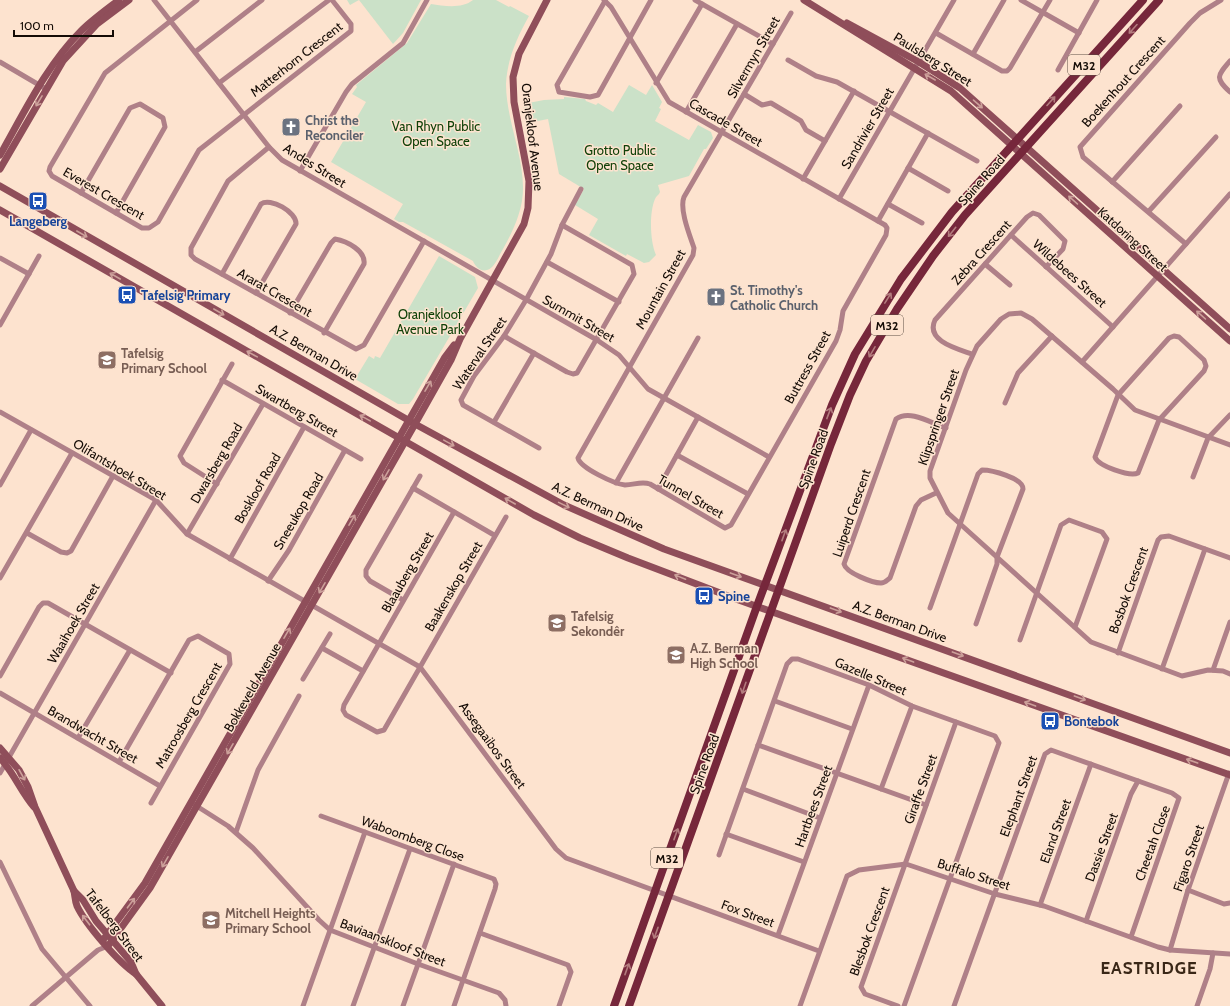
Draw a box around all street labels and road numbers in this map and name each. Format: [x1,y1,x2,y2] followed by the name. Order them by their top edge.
[723,13,783,101] street label: Silvermyn Street
[247,18,346,100] street label: Matterhorn Crescent
[891,29,976,90] street label: Paulsberg Street
[1078,32,1169,130] street label: Boekenhout Crescent
[1068,55,1100,75] road number: M32
[517,82,548,192] street label: Oranjekloof Avenue
[837,84,897,172] street label: Sandrivier Street
[686,95,766,150] street label: Cascade Street
[281,139,350,191] street label: Andes Street
[954,151,1008,209] street label: Spine Road
[61,163,148,223] street label: Everest Crescent
[1095,203,1172,275] street label: Katdoring Street
[948,216,1015,288] street label: Zebra Crescent
[1030,236,1111,311] street label: Wildebees Street
[632,246,689,332] street label: Mountain Street
[235,264,316,320] street label: Ararat Crescent
[540,291,618,345] street label: Summit Street
[449,313,510,393] street label: Waterval Street
[871,315,903,335] road number: M32
[267,320,361,384] street label: A.Z. Berman Drive
[780,327,834,406] street label: Buttress Street
[914,366,962,467] street label: Klipspringer Street
[253,380,341,440] street label: Swartberg Street
[187,420,245,506] street label: Dwarsberg Road
[795,427,831,491] street label: Spine Road
[70,435,170,504] street label: Olifantshoek Street
[230,450,284,526] street label: Boskloof Road
[828,466,874,559] street label: Luiperd Crescent
[270,470,326,552] street label: Sneeukop Road
[655,471,727,522] street label: Tunnel Street
[550,478,647,534] street label: A.Z. Berman Drive
[377,528,437,615] street label: Blaauberg Street
[421,538,486,634] street label: Baakenskop Street
[1105,544,1151,636] street label: Bosbok Crescent
[44,579,103,666] street label: Waaihoek Street
[851,597,950,646] street label: A.Z. Berman Drive
[220,639,284,734] street label: Bokkeveld Avenue
[833,654,910,699] street label: Gazelle Street
[151,659,225,771] street label: Matroosberg Crescent
[456,699,530,792] street label: Assegaaibos Street
[45,702,142,767] street label: Brandwacht Street
[686,732,722,796] street label: Spine Road
[900,751,940,826] street label: Giraffe Street
[996,753,1040,839] street label: Elephant Street
[791,762,835,849] street label: Hartbees Street
[1036,796,1074,865] street label: Eland Street
[1131,803,1173,883] street label: Cheetah Close
[1081,810,1121,884] street label: Dassie Street
[359,812,467,864] street label: Waboomberg Close
[1169,822,1207,894] street label: Figaro Street
[651,848,683,868] road number: M32
[935,855,1013,894] street label: Buffalo Street
[845,884,893,978] street label: Blesbok Crescent
[82,885,148,965] street label: Tafelberg Street
[719,896,777,930] street label: Fox Street
[338,915,449,970] street label: Baviaanskloof Street

